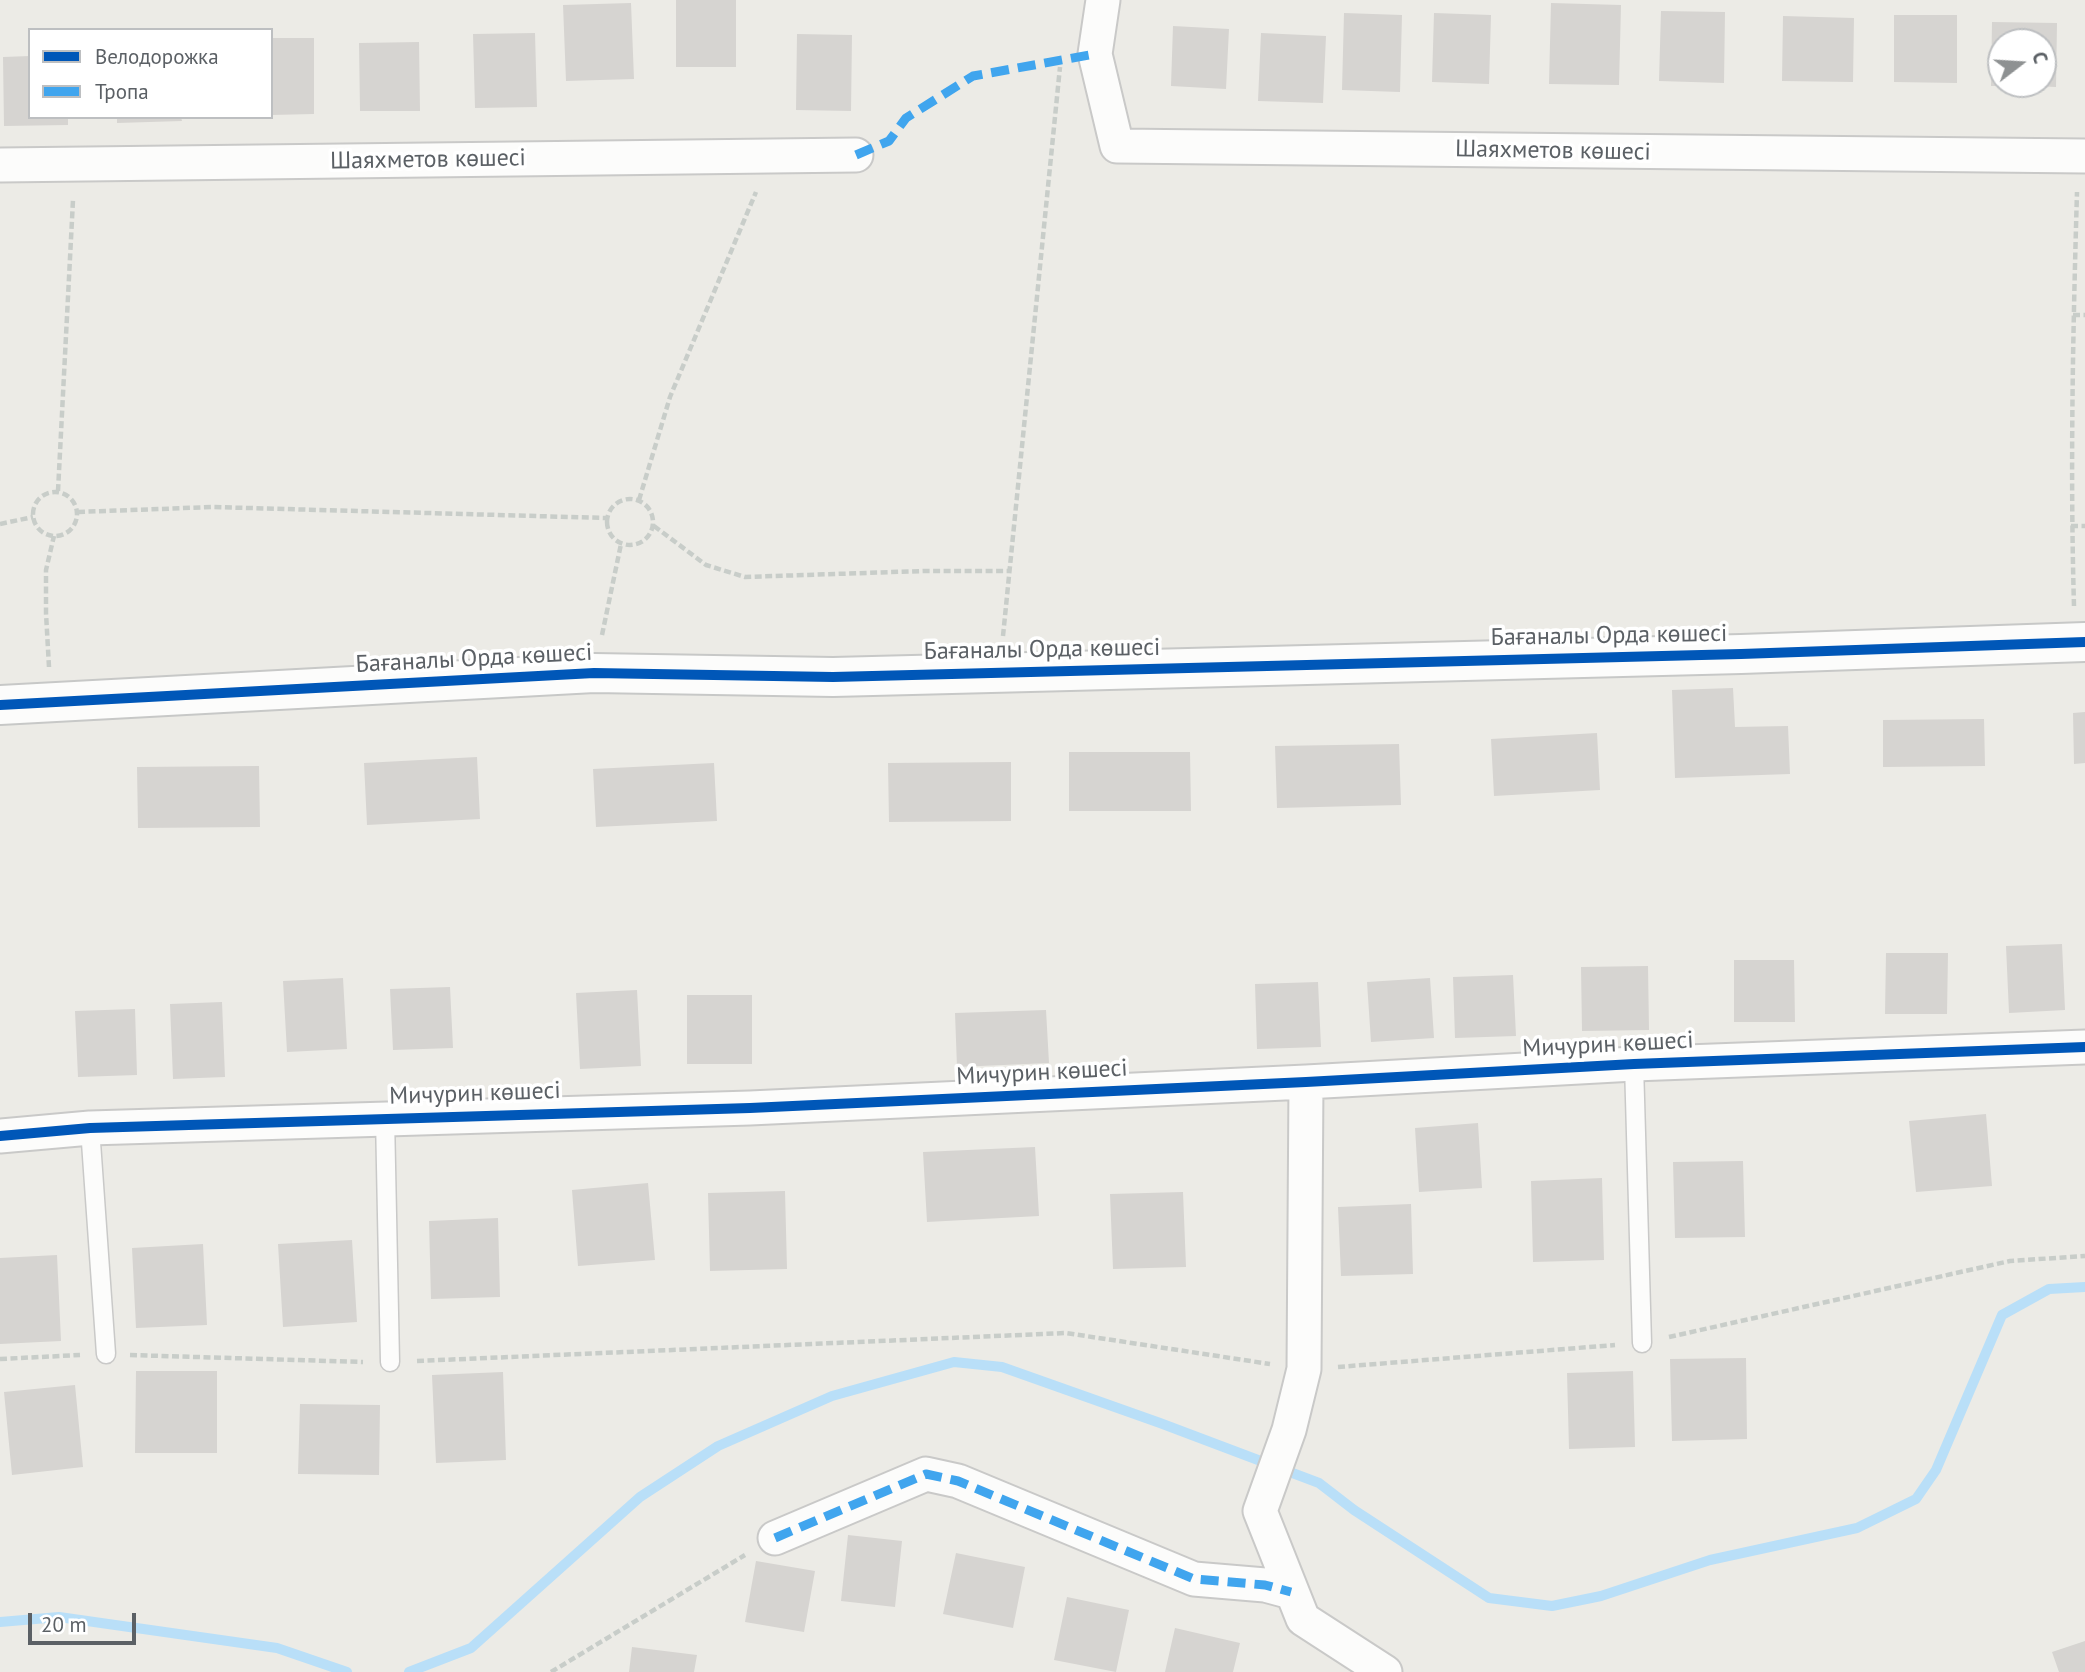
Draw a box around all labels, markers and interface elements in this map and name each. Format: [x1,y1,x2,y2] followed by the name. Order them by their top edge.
[28,28,273,119] legend
[1987,28,2057,98] north arrow
[95,43,219,70] text: Велодорожка
[2027,49,2053,66] text: С
[95,78,149,105] text: Тропа
[1455,135,1651,167] street label: Шаяхметов көшесі
[330,144,526,176] street label: Шаяхметов көшесі
[1490,620,1728,652] street label: Бағаналы Орда көшесі
[923,634,1161,666] street label: Бағаналы Орда көшесі
[355,638,593,680] street label: Бағаналы Орда көшесі
[1522,1026,1694,1064] street label: Мичурин көшесі
[956,1054,1128,1092] street label: Мичурин көшесі
[389,1077,561,1111] street label: Мичурин көшесі
[32,1598,140,1642] scale bar
[41,1611,87,1638] text: 20 m

